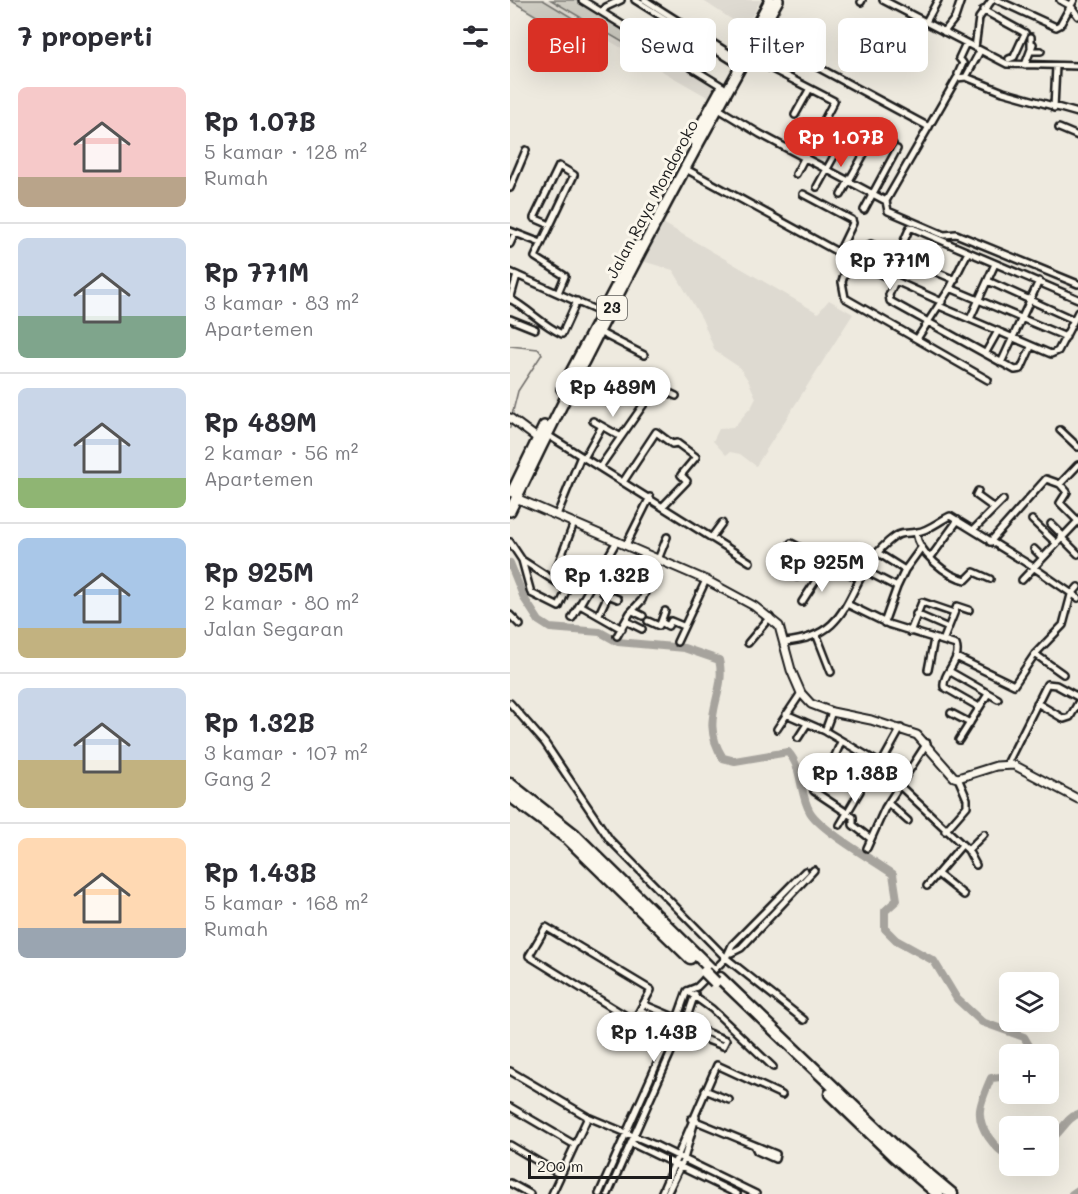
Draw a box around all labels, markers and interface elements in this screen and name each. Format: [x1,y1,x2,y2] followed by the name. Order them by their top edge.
[528,18,608,72] chip: Beli
[620,18,716,72] chip: Sewa
[728,18,826,72] chip: Filter
[838,18,928,72] chip: Baru
[18,19,153,53] text: 7 properti
[459,20,492,53] icon: filters
[204,104,316,138] text: Rp 1.07B
[66,111,138,183] icon: home
[601,116,702,282] street label: Jalan Raya Mondoroko
[779,117,903,168] pin: Rp 1.07B
[798,123,884,149] text: Rp 1.07B
[204,138,367,164] text: 5 kamar · 128 m²
[204,164,267,190] text: Rumah
[835,240,945,291] pin: Rp 771M
[850,246,930,272] text: Rp 771M
[204,255,309,289] text: Rp 771M
[66,262,138,334] icon: home
[204,289,359,315] text: 3 kamar · 83 m²
[597,296,627,320] road number: 23
[204,315,313,341] text: Apartemen
[558,367,668,418] pin: Rp 489M
[570,373,656,399] text: Rp 489M
[204,405,317,439] text: Rp 489M
[66,412,138,484] icon: home
[204,439,358,465] text: 2 kamar · 56 m²
[204,465,313,491] text: Apartemen
[767,542,877,593] pin: Rp 925M
[780,548,864,574] text: Rp 925M
[204,555,314,589] text: Rp 925M
[545,555,669,606] pin: Rp 1.32B
[564,561,650,587] text: Rp 1.32B
[66,562,138,634] icon: home
[204,589,359,615] text: 2 kamar · 80 m²
[204,615,344,641] text: Jalan Segaran
[204,705,315,739] text: Rp 1.32B
[66,712,138,784] icon: home
[204,739,367,765] text: 3 kamar · 107 m²
[793,753,917,804] pin: Rp 1.38B
[812,759,898,785] text: Rp 1.38B
[204,765,272,791] text: Gang 2
[204,855,317,889] text: Rp 1.43B
[66,862,138,934] icon: home
[204,889,368,915] text: 5 kamar · 168 m²
[204,915,267,941] text: Rumah
[999,972,1059,1176] map controls
[999,972,1059,1032] button: layers
[592,1012,716,1063] pin: Rp 1.43B
[611,1018,697,1044] text: Rp 1.43B
[999,1044,1059,1104] button: +
[999,1116,1059,1176] button: −
[528,1152,672,1180] scale bar
[537,1155,584,1176] text: 200 m

